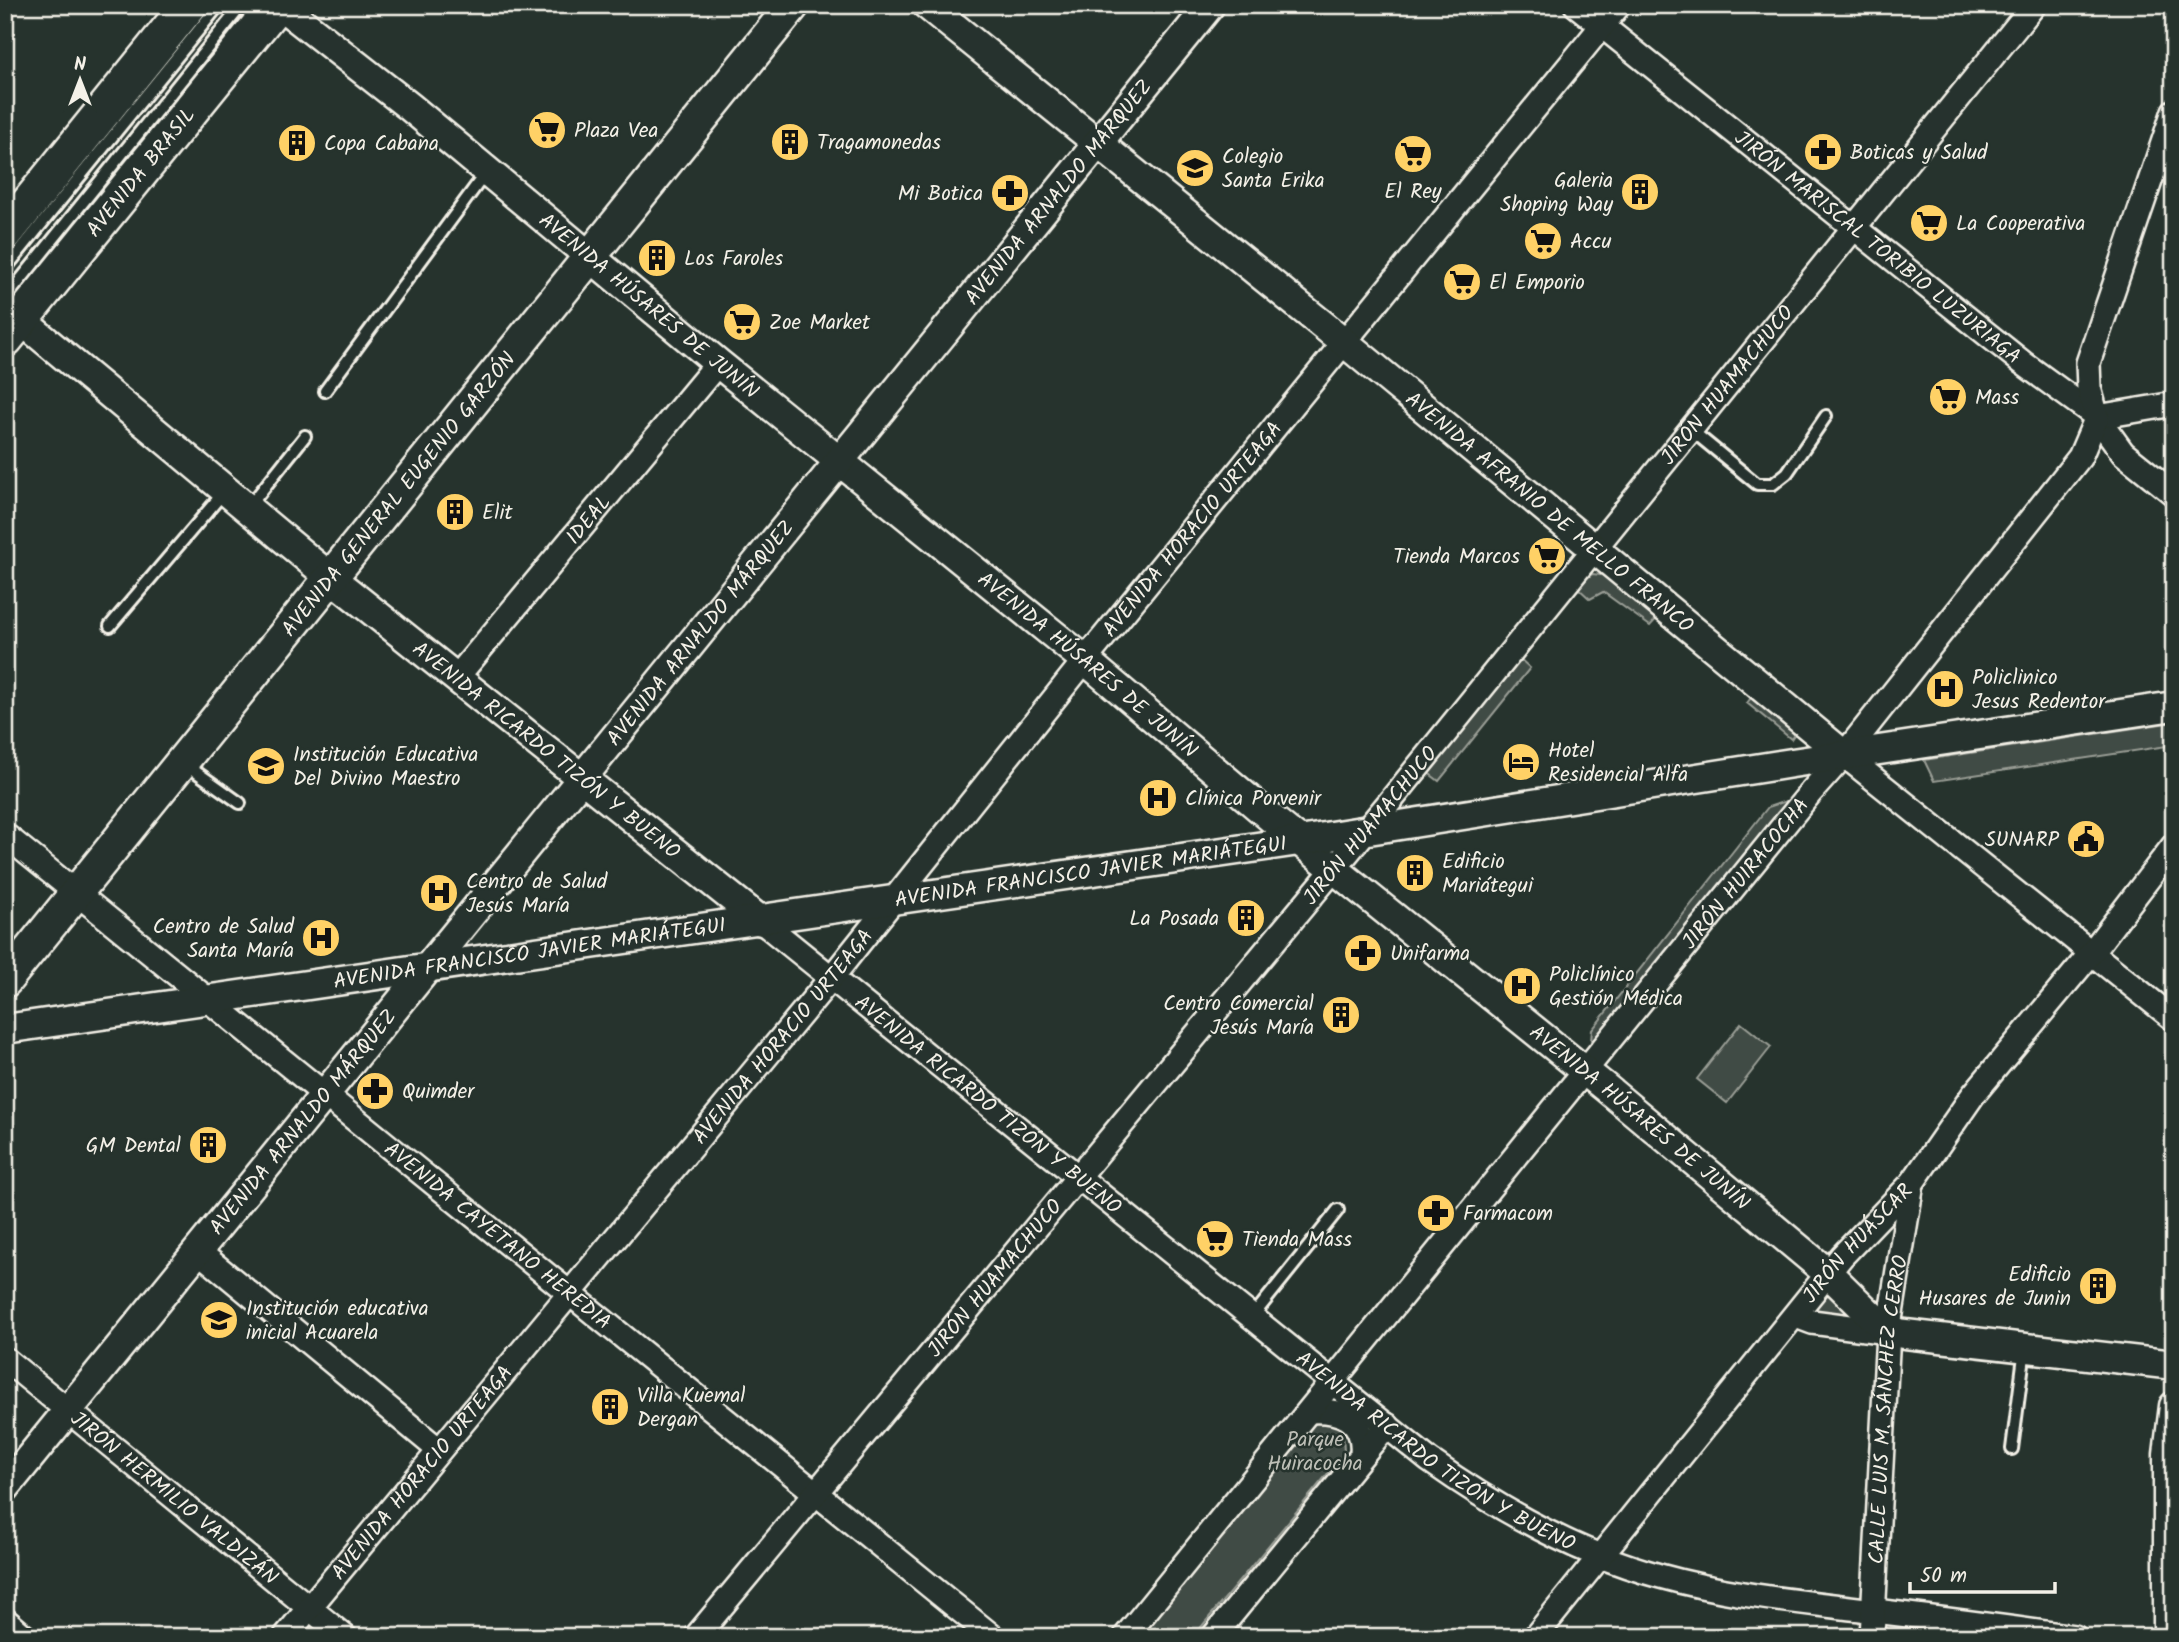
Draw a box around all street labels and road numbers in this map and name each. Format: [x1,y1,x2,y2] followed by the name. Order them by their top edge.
[957,73,1161,313] street label: AVENIDA ARNALDO MÁRQUEZ
[79,101,205,245] street label: AVENIDA BRASIL
[1726,123,2028,373] street label: JIRÓN MARISCAL TORIBIO LUZURIAGA
[531,205,766,408] street label: AVENIDA HÚSARES DE JUNÍN
[1653,298,1803,473] street label: JIRÓN HUAMACHUCO
[274,345,525,645] street label: AVENIDA GENERAL EUGENIO GARZÓN
[1397,384,1700,642] street label: AVENIDA AFRANIO DE MELLO FRANCO
[1095,414,1291,645] street label: AVENIDA HORACIO URTEAGA
[558,488,620,553] street label: IDEAL
[599,513,803,754] street label: AVENIDA ARNALDO MÁRQUEZ
[970,564,1205,767] street label: AVENIDA HÚSARES DE JUNÍN
[404,634,687,869] street label: AVENIDA RICARDO TIZÓN Y BUENO
[1295,739,1447,913] street label: JIRÓN HUAMACHUCO
[1675,791,1818,957] street label: JIRÓN HUIRACOCHA
[893,828,1289,918] street label: AVENIDA FRANCISCO JAVIER MARIÁTEGUI
[331,909,728,999] street label: AVENIDA FRANCISCO JAVIER MARIÁTEGUI
[685,922,882,1152] street label: AVENIDA HORACIO URTEAGA
[847,987,1128,1224] street label: AVENIDA RICARDO TIZÓN Y BUENO
[202,1002,406,1243] street label: AVENIDA ARNALDO MÁRQUEZ
[1521,1017,1757,1220] street label: AVENIDA HÚSARES DE JUNÍN
[376,1134,618,1339] street label: AVENIDA CAYETANO HEREDIA
[1795,1176,1921,1311] street label: JIRÓN HUÁSCAR
[920,1192,1071,1365] street label: JIRÓN HUAMACHUCO
[1861,1253,1918,1565] street label: CALLE LUIS M. SÁNCHEZ CERRO
[1288,1344,1580,1561] street label: AVENIDA RICARDO TIZÓN Y BUENO
[324,1358,522,1588] street label: AVENIDA HORACIO URTEAGA
[62,1404,285,1594] street label: JIRÓN HERMILIO VALDIZÁN

